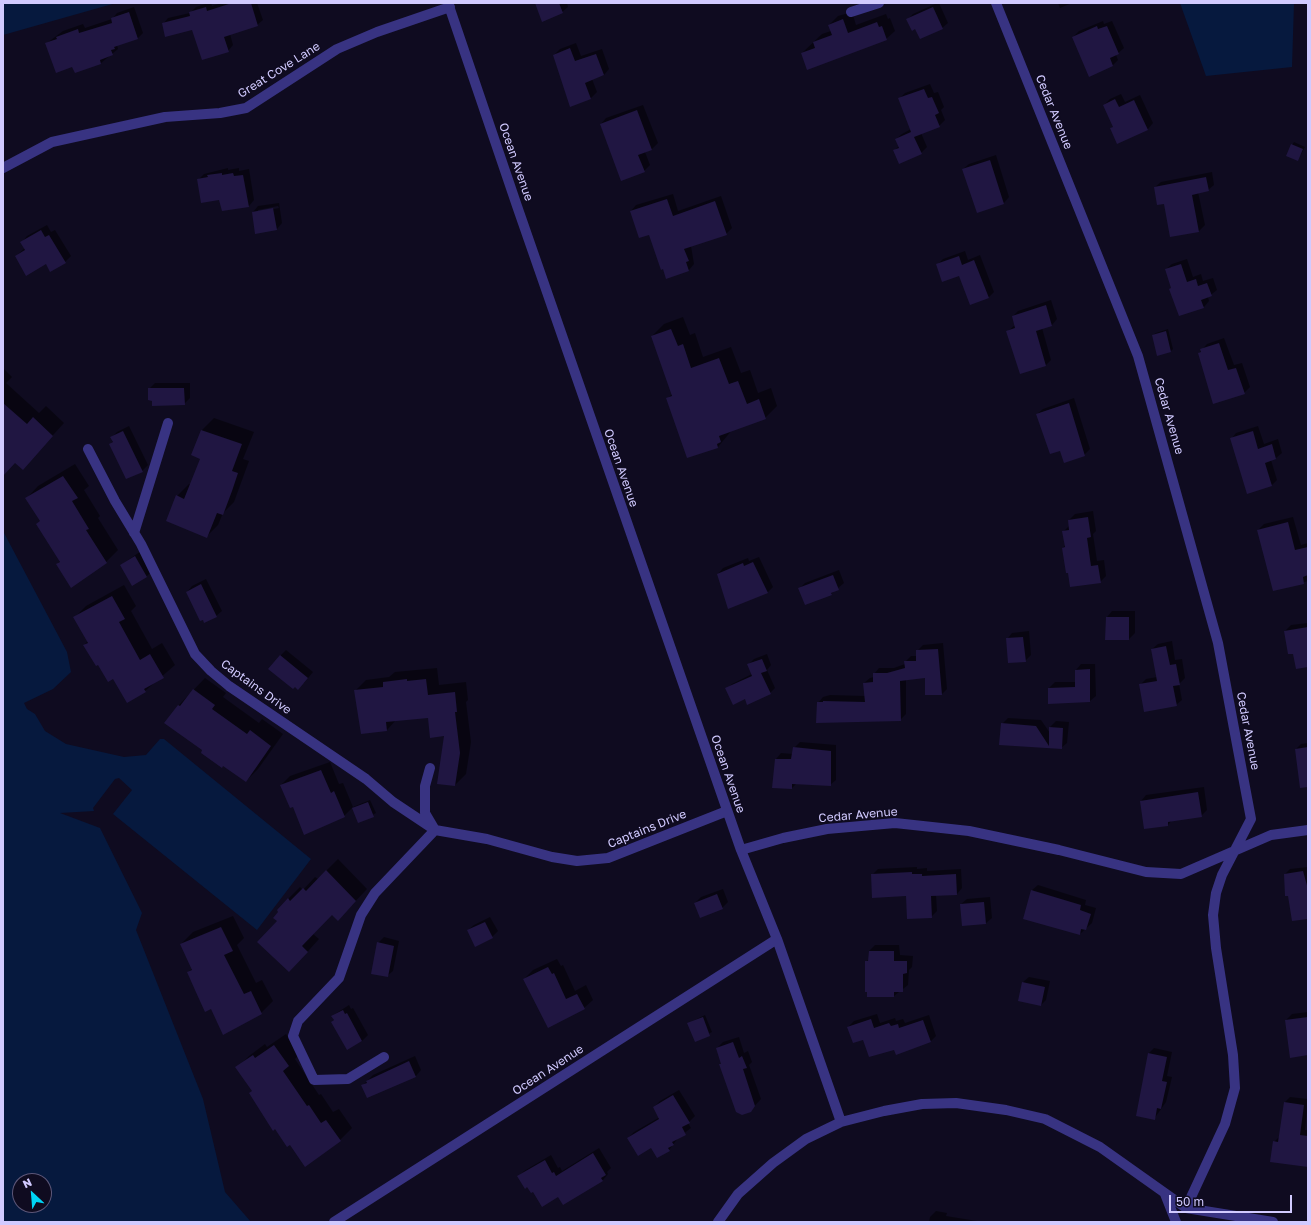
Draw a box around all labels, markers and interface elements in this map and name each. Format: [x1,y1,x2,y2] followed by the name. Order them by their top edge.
[235,39,323,101] street label: Great Cove Lane
[1032,73,1076,151] street label: Cedar Avenue
[496,121,536,203] street label: Ocean Avenue
[1151,376,1187,456] street label: Cedar Avenue
[601,427,641,509] street label: Ocean Avenue
[218,657,294,717] street label: Captains Drive
[1233,691,1263,771] street label: Cedar Avenue
[708,733,748,815] street label: Ocean Avenue
[818,804,898,826] street label: Cedar Avenue
[606,807,688,851] street label: Captains Drive
[510,1042,586,1098] street label: Ocean Avenue
[12,1173,52,1213] north arrow
[20,1175,34,1190] text: N
[1171,1187,1294,1213] scale bar
[1176,1194,1204,1209] text: 50 m

